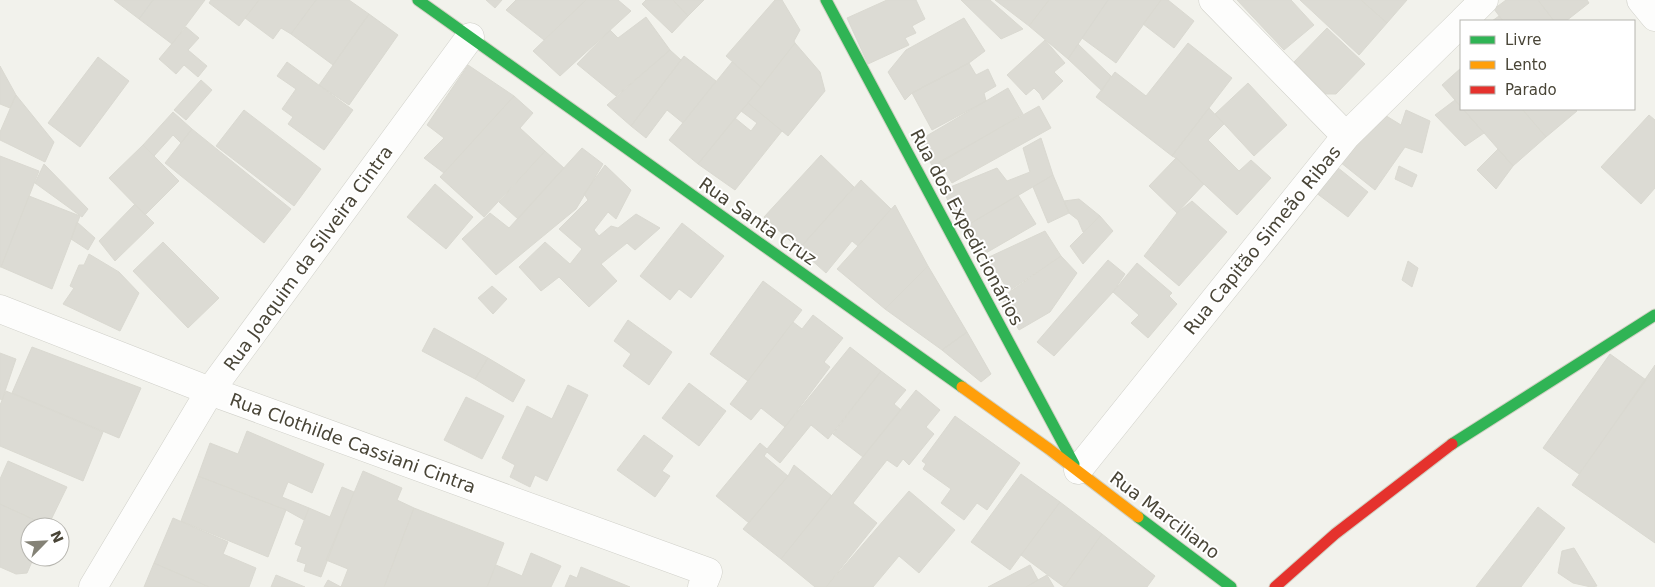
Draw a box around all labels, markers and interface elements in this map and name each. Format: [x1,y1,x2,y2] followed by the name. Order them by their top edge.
[1460,20,1635,110] legend
[1505,31,1541,49] text: Livre
[1505,56,1547,74] text: Lento
[1505,81,1557,99] text: Parado
[906,125,1028,329] street label: Rua dos Expedicionários
[219,141,397,375] street label: Rua Joaquim da Silveira Cintra
[1179,141,1345,339] street label: Rua Capitão Simeão Ribas
[695,173,821,269] street label: Rua Santa Cruz
[227,389,479,497] street label: Rua Clothilde Cassiani Cintra
[1106,467,1224,563] street label: Rua Marciliano
[20,517,70,567] north arrow
[47,528,67,545] text: N

